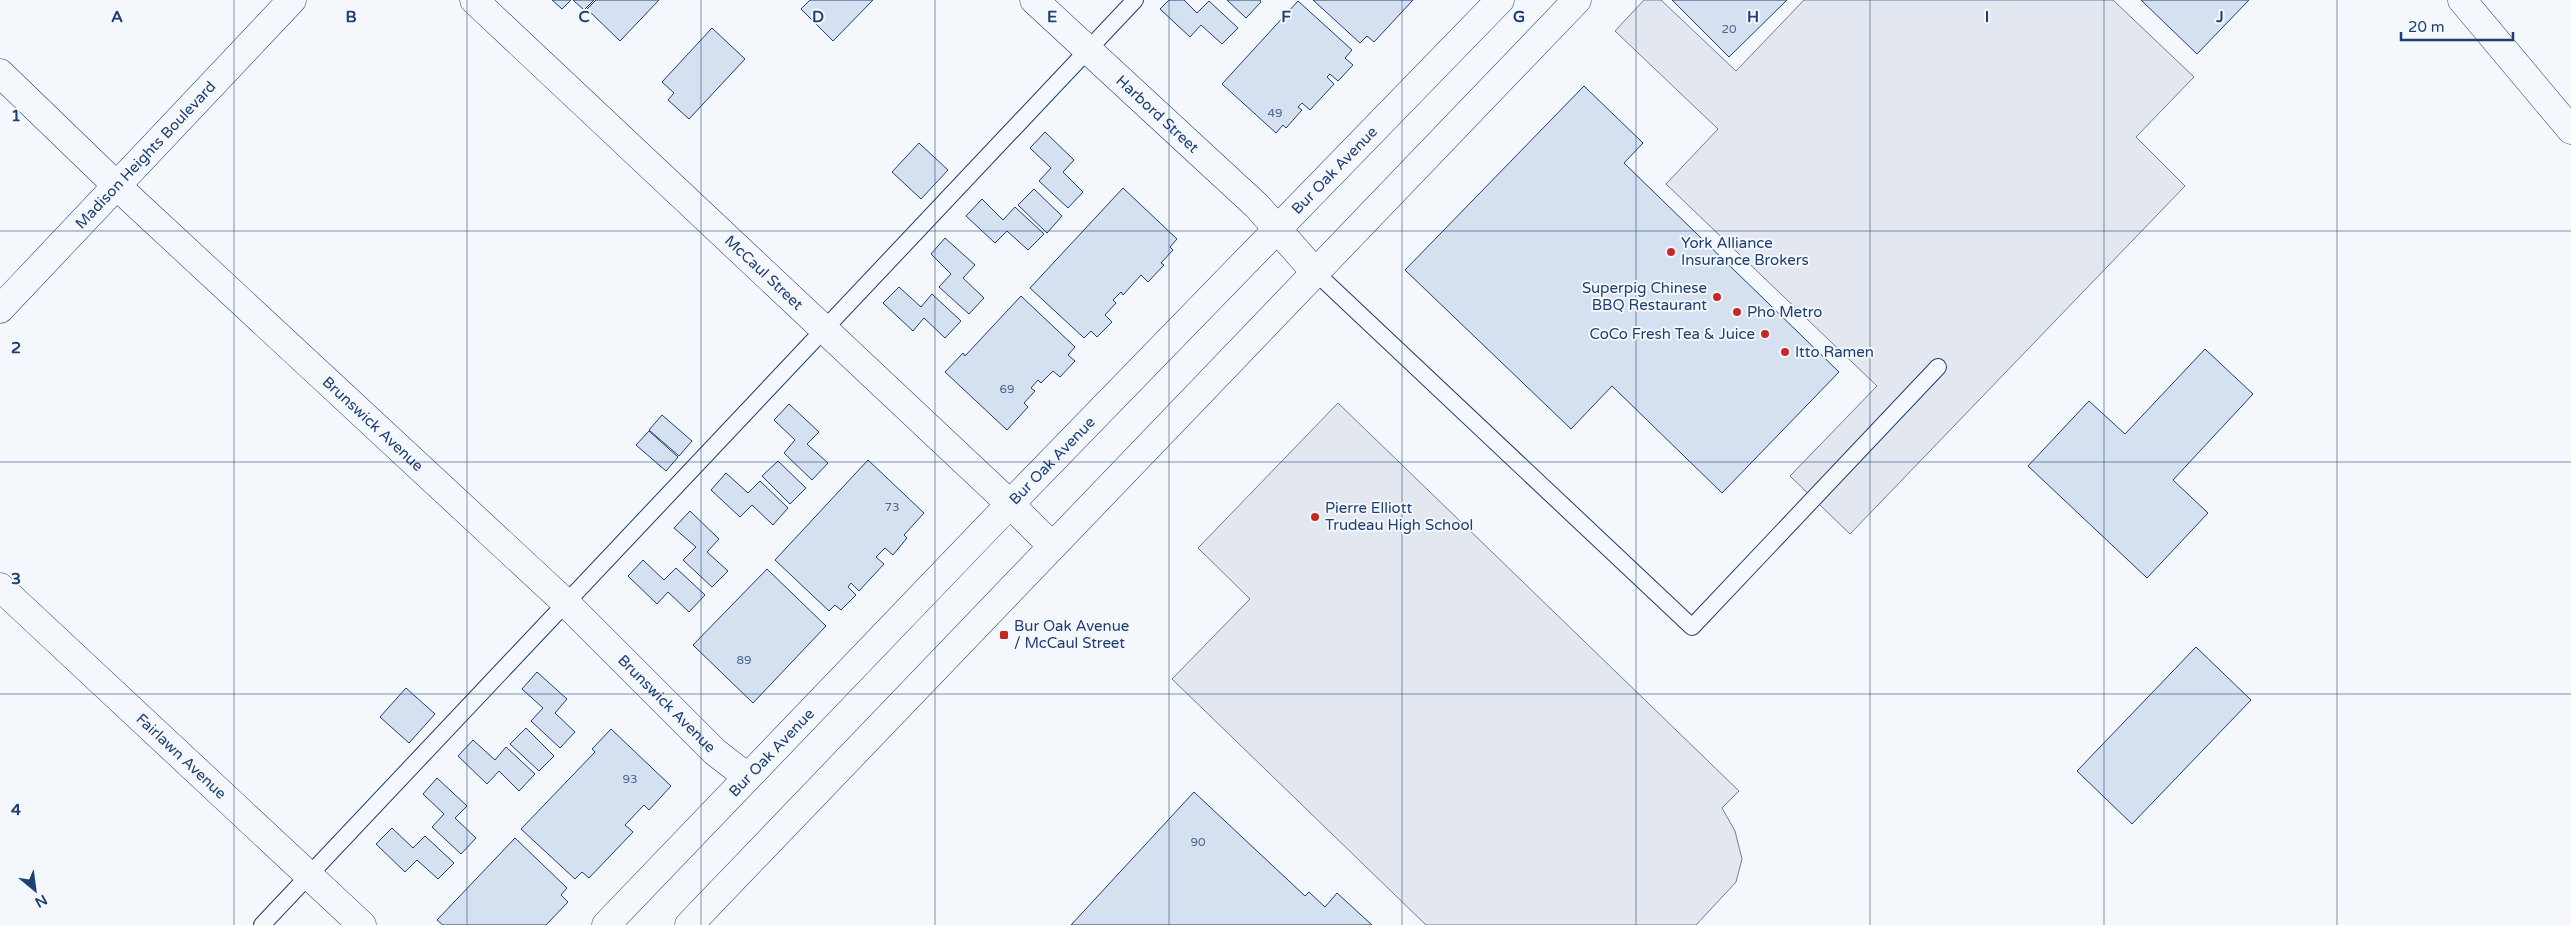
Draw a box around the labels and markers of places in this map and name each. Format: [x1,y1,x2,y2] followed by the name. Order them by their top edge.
[1681,234,1809,269] place label: York Alliance Insurance Brokers
[1665,246,1677,258] marker: York Alliance Insurance Brokers
[1582,279,1707,314] place label: Superpig Chinese BBQ Restaurant
[1711,291,1723,303] marker: Superpig Chinese BBQ Restaurant
[1747,303,1822,321] place label: Pho Metro
[1731,306,1743,318] marker: Pho Metro
[1589,325,1755,343] place label: CoCo Fresh Tea & Juice
[1759,328,1771,340] marker: CoCo Fresh Tea & Juice
[1795,343,1874,361] place label: Itto Ramen
[1779,346,1791,358] marker: Itto Ramen
[1325,499,1473,534] place label: Pierre Elliott Trudeau High School
[1309,511,1321,523] marker: Pierre Elliott Trudeau High School
[1014,617,1129,652] place label: Bur Oak Avenue / McCaul Street
[998,629,1010,641] marker: Bur Oak Avenue / McCaul Street

